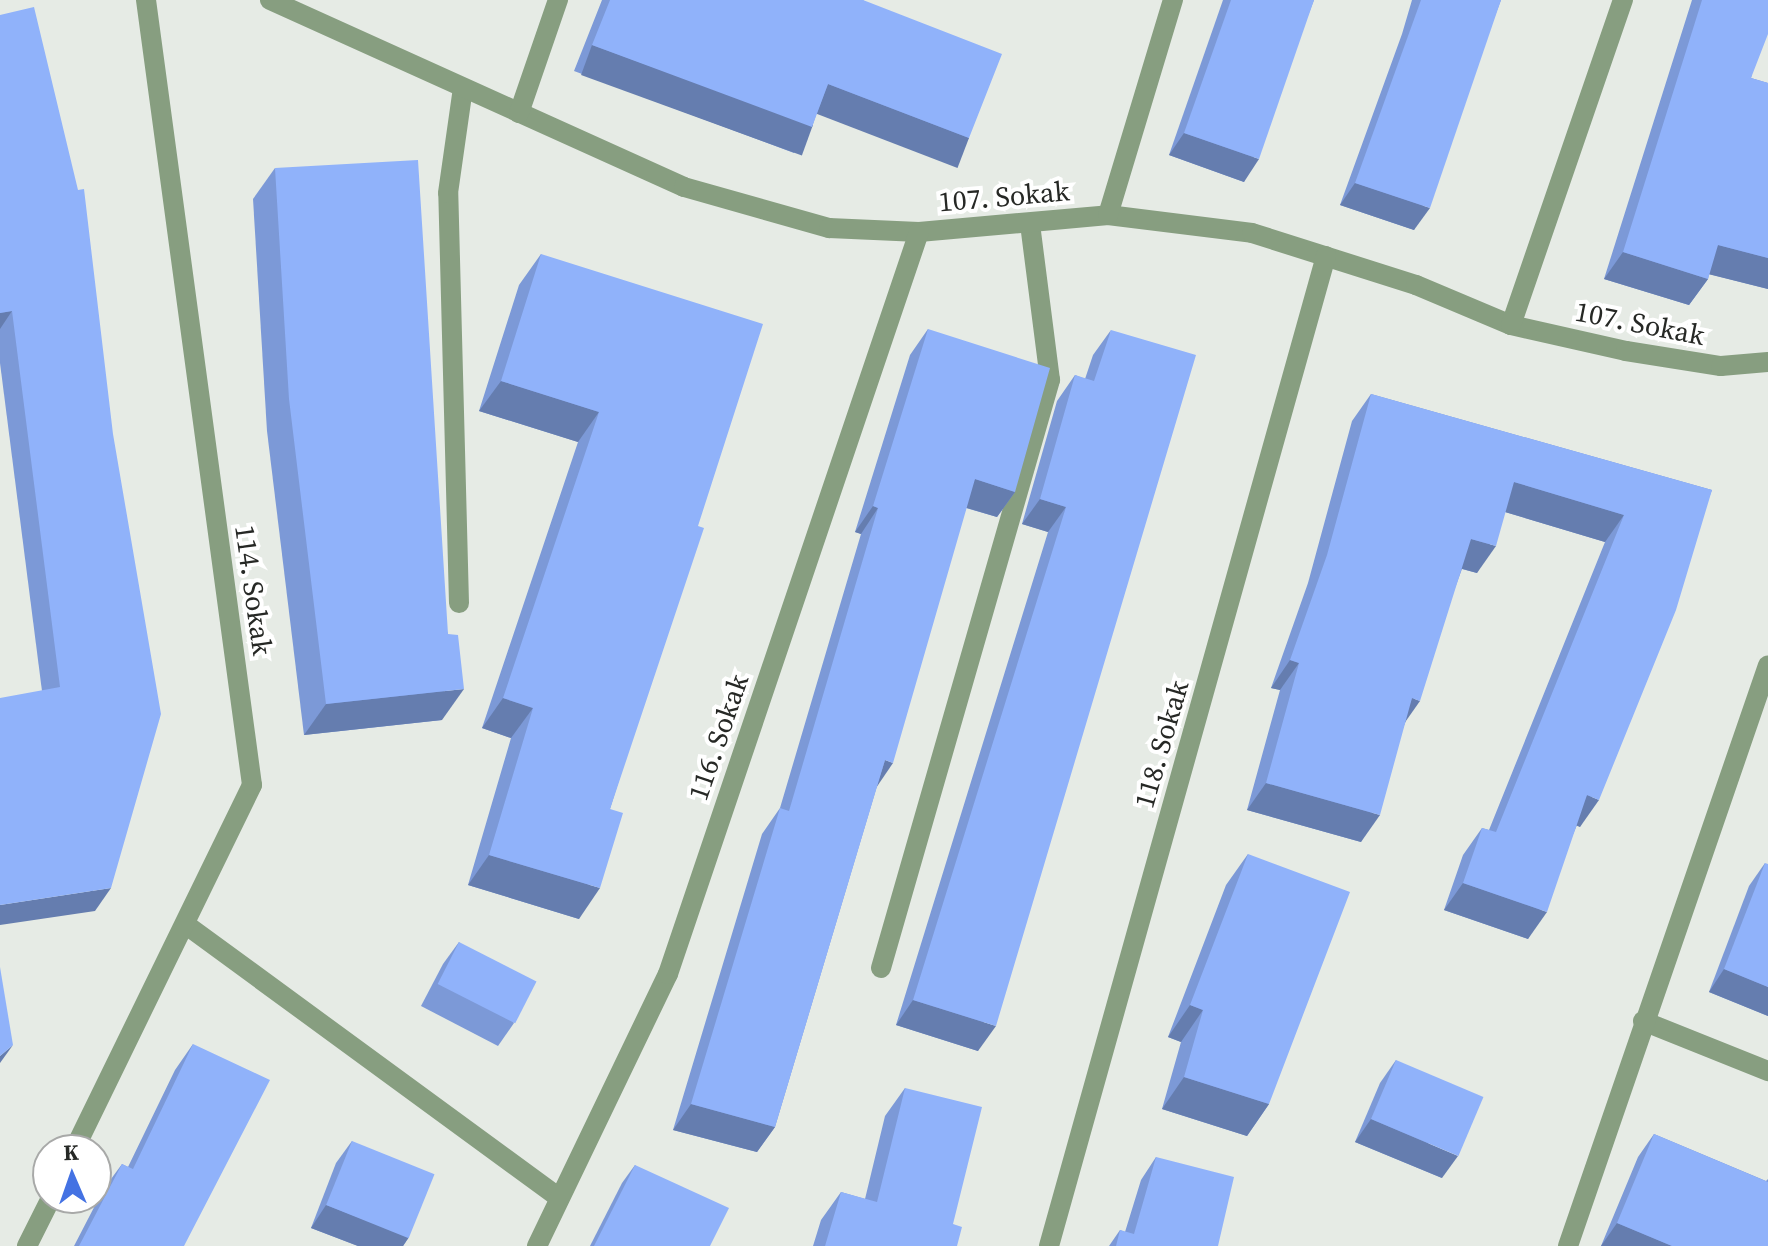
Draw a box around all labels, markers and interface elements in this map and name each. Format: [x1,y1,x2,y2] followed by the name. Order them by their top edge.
[937,174,1071,218] street label: 107. Sokak
[1572,294,1708,352] street label: 107. Sokak
[228,523,280,657] street label: 114. Sokak
[681,669,755,805] street label: 116. Sokak
[1127,676,1195,812] street label: 118. Sokak
[32,1134,112,1214] north arrow
[63,1137,79,1167] text: K

